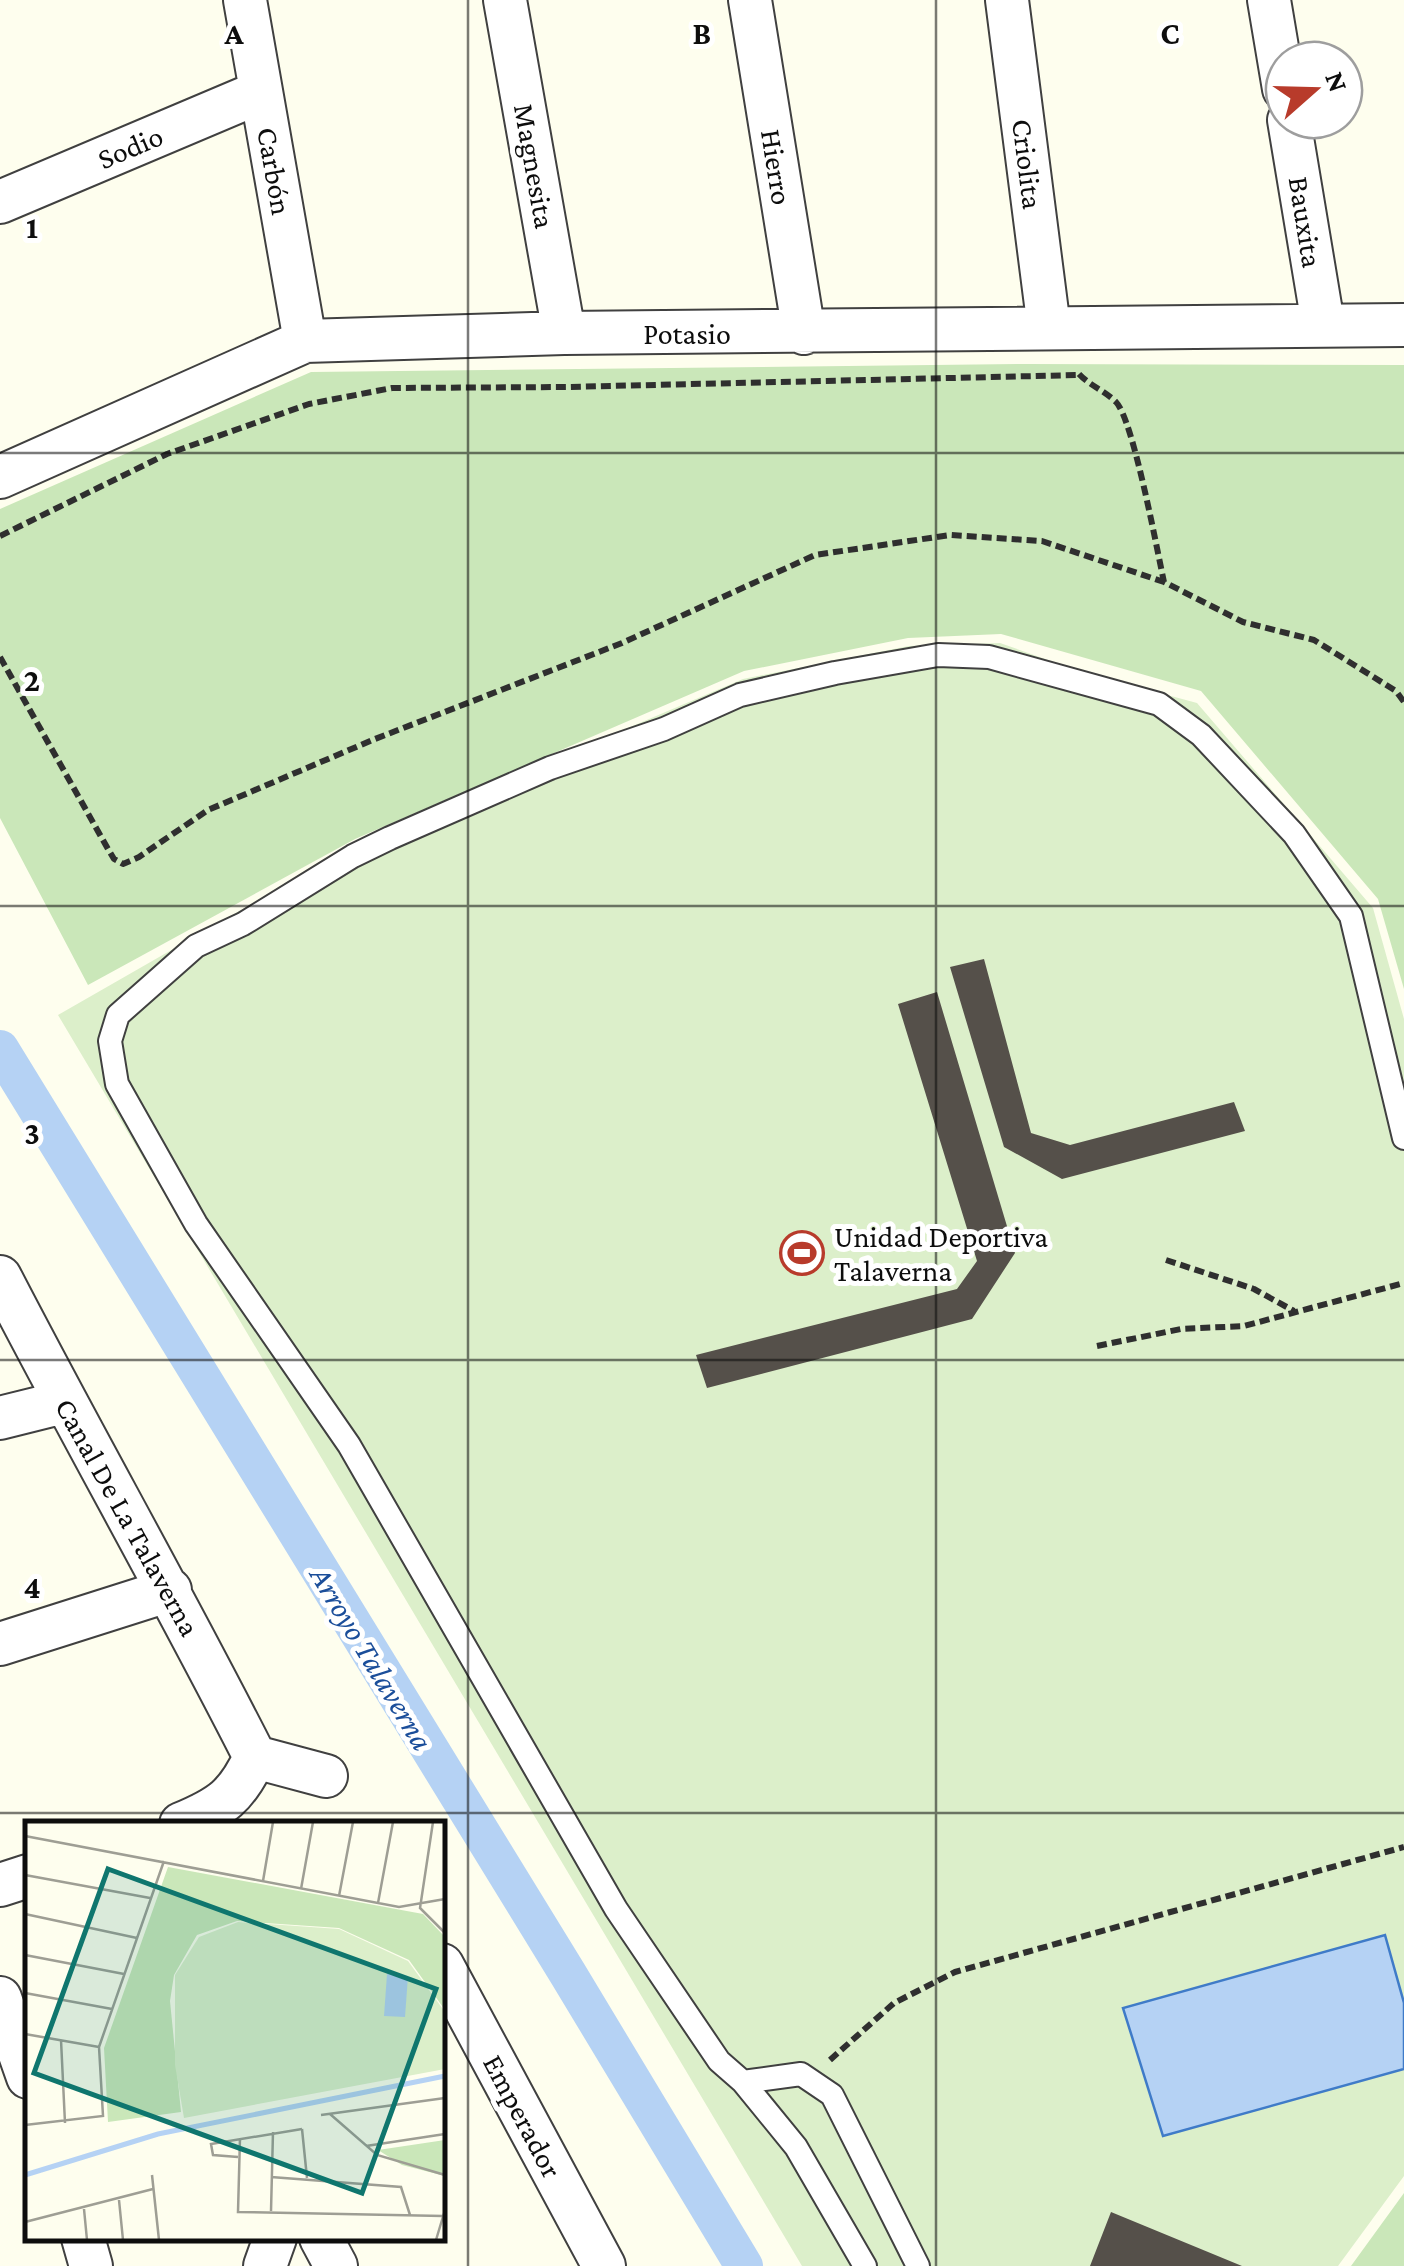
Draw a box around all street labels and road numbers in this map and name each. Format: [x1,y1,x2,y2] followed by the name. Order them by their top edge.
[507,101,562,231] street label: Magnesita
[1006,117,1050,211] street label: Criolita
[93,119,167,175] street label: Sodio
[251,125,299,217] street label: Carbón
[755,127,799,207] street label: Hierro
[1283,174,1329,270] street label: Bauxita
[643,317,731,350] street label: Potasio
[49,1392,207,1642] street label: Canal De La Talaverna
[476,2049,569,2184] street label: Emperador

